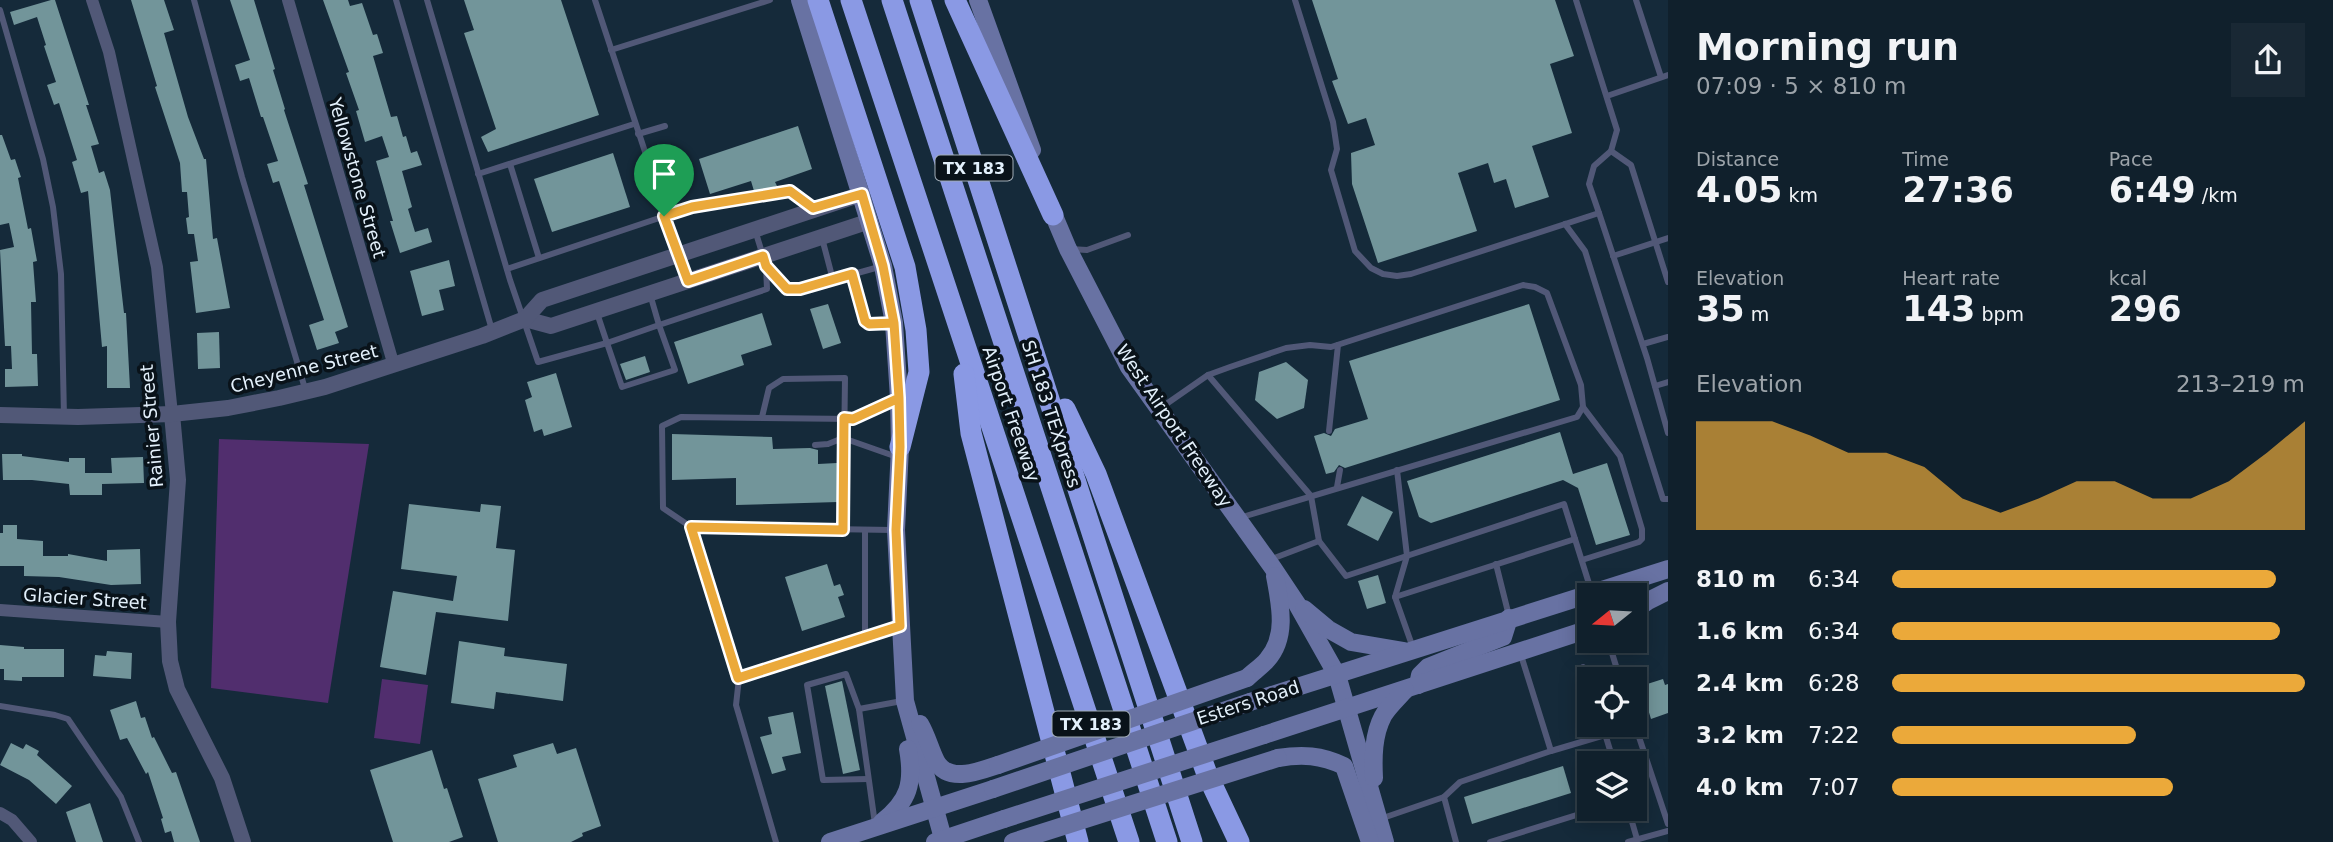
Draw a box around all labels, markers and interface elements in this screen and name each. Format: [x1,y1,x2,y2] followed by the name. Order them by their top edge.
[2231,23,2305,97] button: share
[1696,25,1959,69] text: Morning run
[1696,73,1906,99] text: 07:09 · 5 × 810 m
[324,94,390,260] street label: Yellowstone Street
[634,144,694,216] pin
[1696,148,1779,170] text: Distance
[1902,148,1949,170] text: Time
[2109,148,2153,170] text: Pace
[645,155,683,193] icon: arrive
[936,156,1012,180] road number: TX 183
[1696,170,1782,210] text: 4.05
[1902,170,2014,210] text: 27:36
[2109,170,2196,210] text: 6:49
[1782,184,1818,206] text: km
[2196,184,2238,206] text: /km
[1696,267,1784,289] text: Elevation
[1902,267,2000,289] text: Heart rate
[2109,267,2147,289] text: kcal
[1696,289,1745,329] text: 35
[1902,289,1975,329] text: 143
[2109,289,2182,329] text: 296
[1745,303,1769,325] text: m
[1975,303,2024,325] text: bpm
[1018,337,1085,490] street label: SH 183 TEXpress
[228,340,380,397] street label: Cheyenne Street
[1112,340,1237,511] street label: West Airport Freeway
[978,343,1045,485] street label: Airport Freeway
[136,364,167,488] street label: Rainier Street
[1696,371,1803,397] text: Elevation
[2176,371,2305,397] text: 213–219 m
[1696,566,1776,592] text: 810 m
[1808,566,1860,592] text: 6:34
[1577,583,1647,653] north arrow
[1577,583,1647,821] map controls
[23,584,148,613] street label: Glacier Street
[1696,618,1784,644] text: 1.6 km
[1808,618,1860,644] text: 6:34
[1577,667,1647,737] button: locate
[1696,670,1784,696] text: 2.4 km
[1808,670,1860,696] text: 6:28
[1194,676,1302,729] street label: Esters Road
[1052,712,1130,736] road number: TX 183
[1696,722,1784,748] text: 3.2 km
[1808,722,1860,748] text: 7:22
[1577,751,1647,821] button: layers
[1696,774,1784,800] text: 4.0 km
[1808,774,1860,800] text: 7:07

